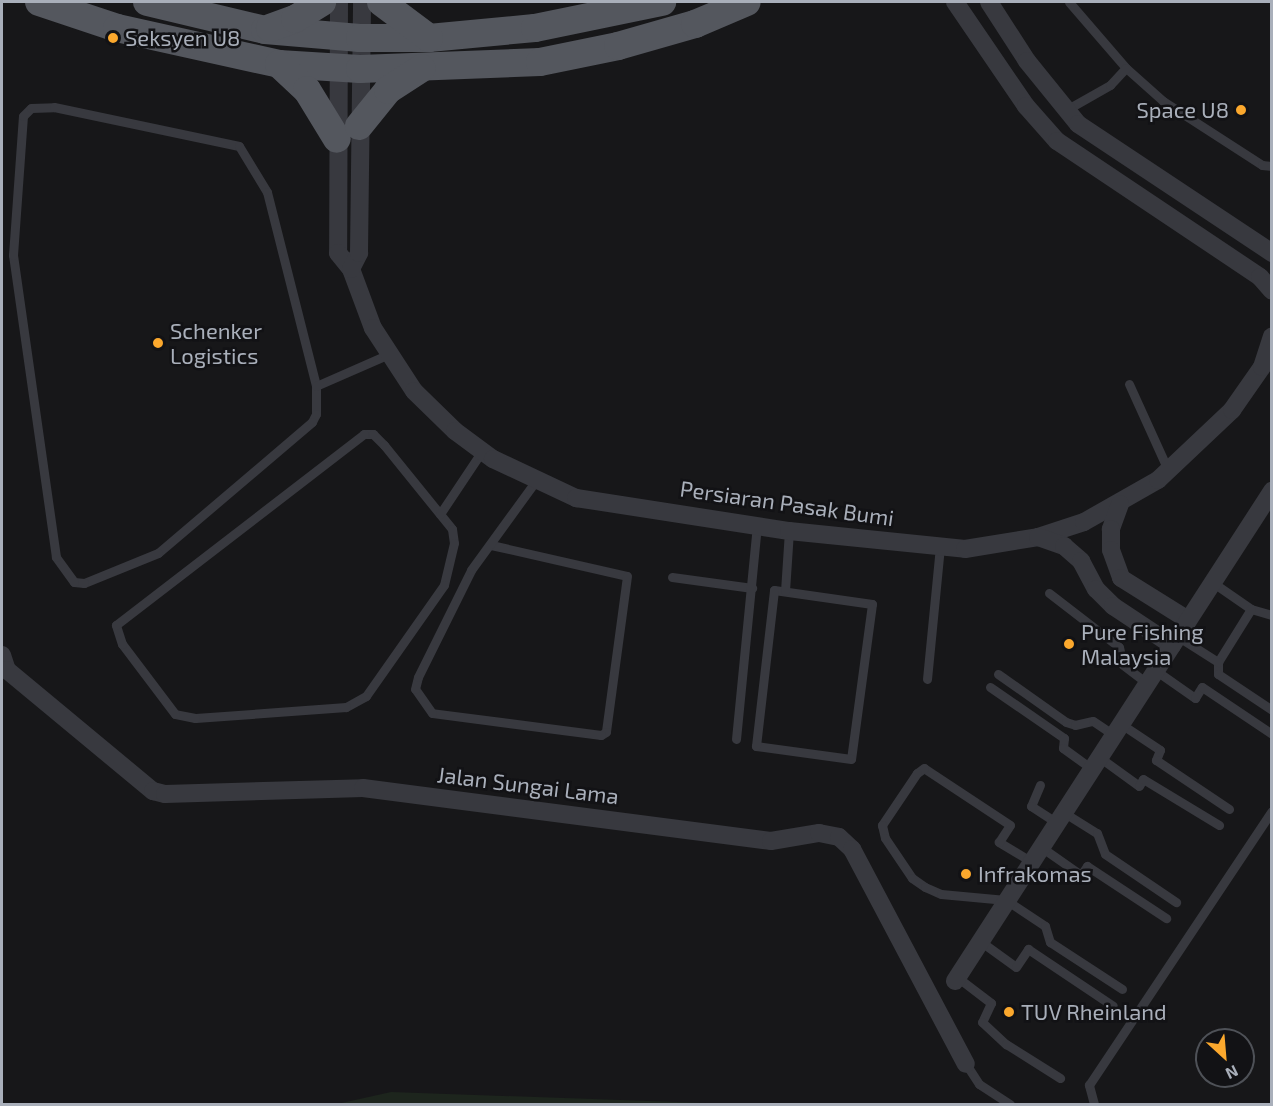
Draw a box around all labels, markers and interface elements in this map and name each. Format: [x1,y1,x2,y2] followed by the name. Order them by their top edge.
[125,25,240,51] place label: Seksyen U8
[106,31,120,45] marker: Seksyen U8
[1137,97,1229,123] place label: Space U8
[1234,103,1248,117] marker: Space U8
[170,317,262,368] place label: Schenker Logistics
[151,336,165,350] marker: Schenker Logistics
[678,475,896,531] street label: Persiaran Pasak Bumi
[1081,618,1204,670] place label: Pure Fishing Malaysia
[1062,637,1076,651] marker: Pure Fishing Malaysia
[436,761,620,809] street label: Jalan Sungai Lama
[978,861,1092,887] place label: Infrakomas
[959,867,973,881] marker: Infrakomas
[1021,999,1167,1025] place label: TUV Rheinland
[1002,1005,1016,1019] marker: TUV Rheinland
[1195,1028,1255,1088] north arrow
[1223,1062,1242,1084] text: N

